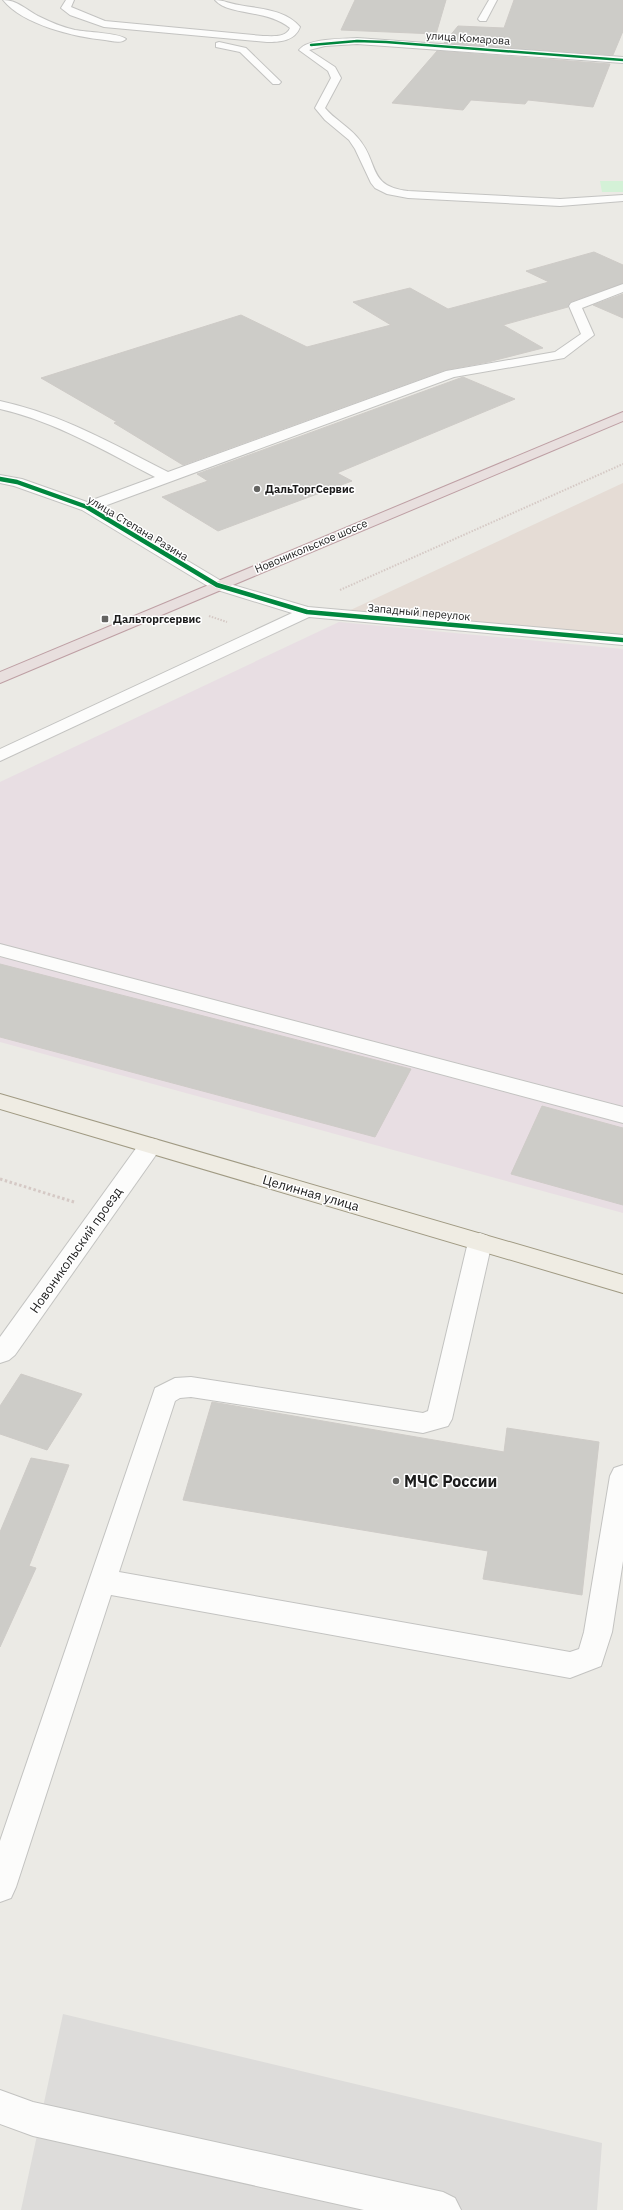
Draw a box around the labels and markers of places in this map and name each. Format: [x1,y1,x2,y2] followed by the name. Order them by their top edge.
[265,482,355,496] place label: ДальТоргСервис
[252,484,262,494] marker: ДальТоргСервис
[113,612,201,626] place label: Дальторгсервис
[100,614,110,624] marker: Дальторгсервис
[404,1471,497,1491] place label: МЧС России
[391,1476,401,1486] marker: МЧС России

